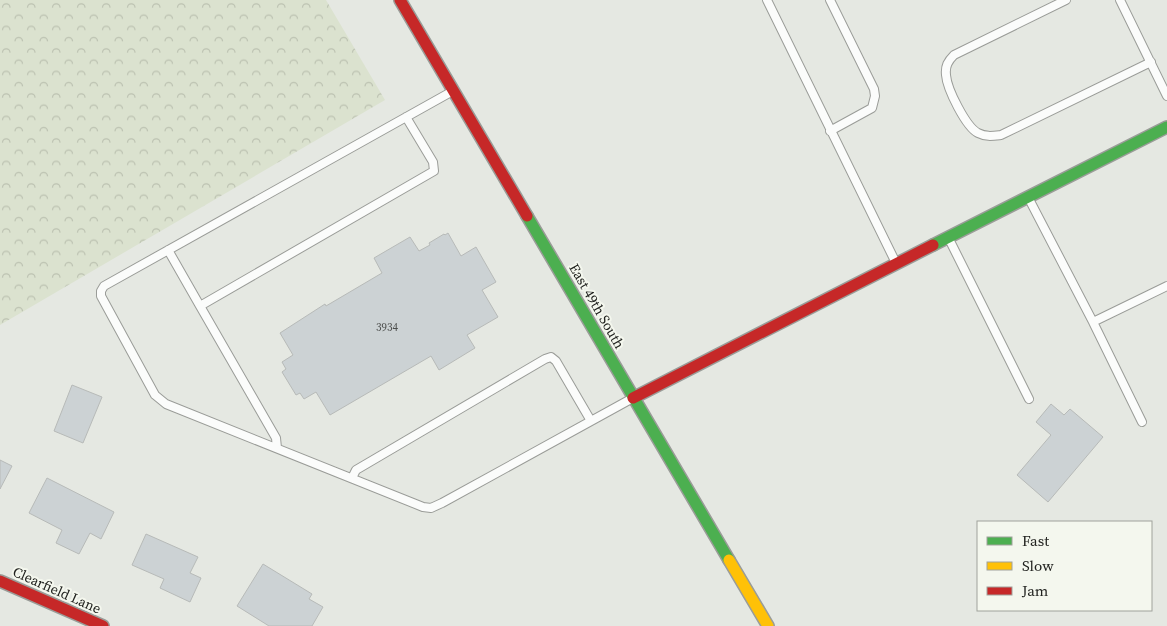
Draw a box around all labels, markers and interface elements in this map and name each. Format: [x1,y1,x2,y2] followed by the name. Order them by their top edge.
[564,260,630,352] street label: East 49th South
[376,320,398,335] house number: 3934
[977,521,1152,611] legend
[1022,530,1049,551] text: Fast
[1022,555,1054,576] text: Slow
[10,562,104,618] street label: Clearfield Lane
[1021,580,1049,601] text: Jam

